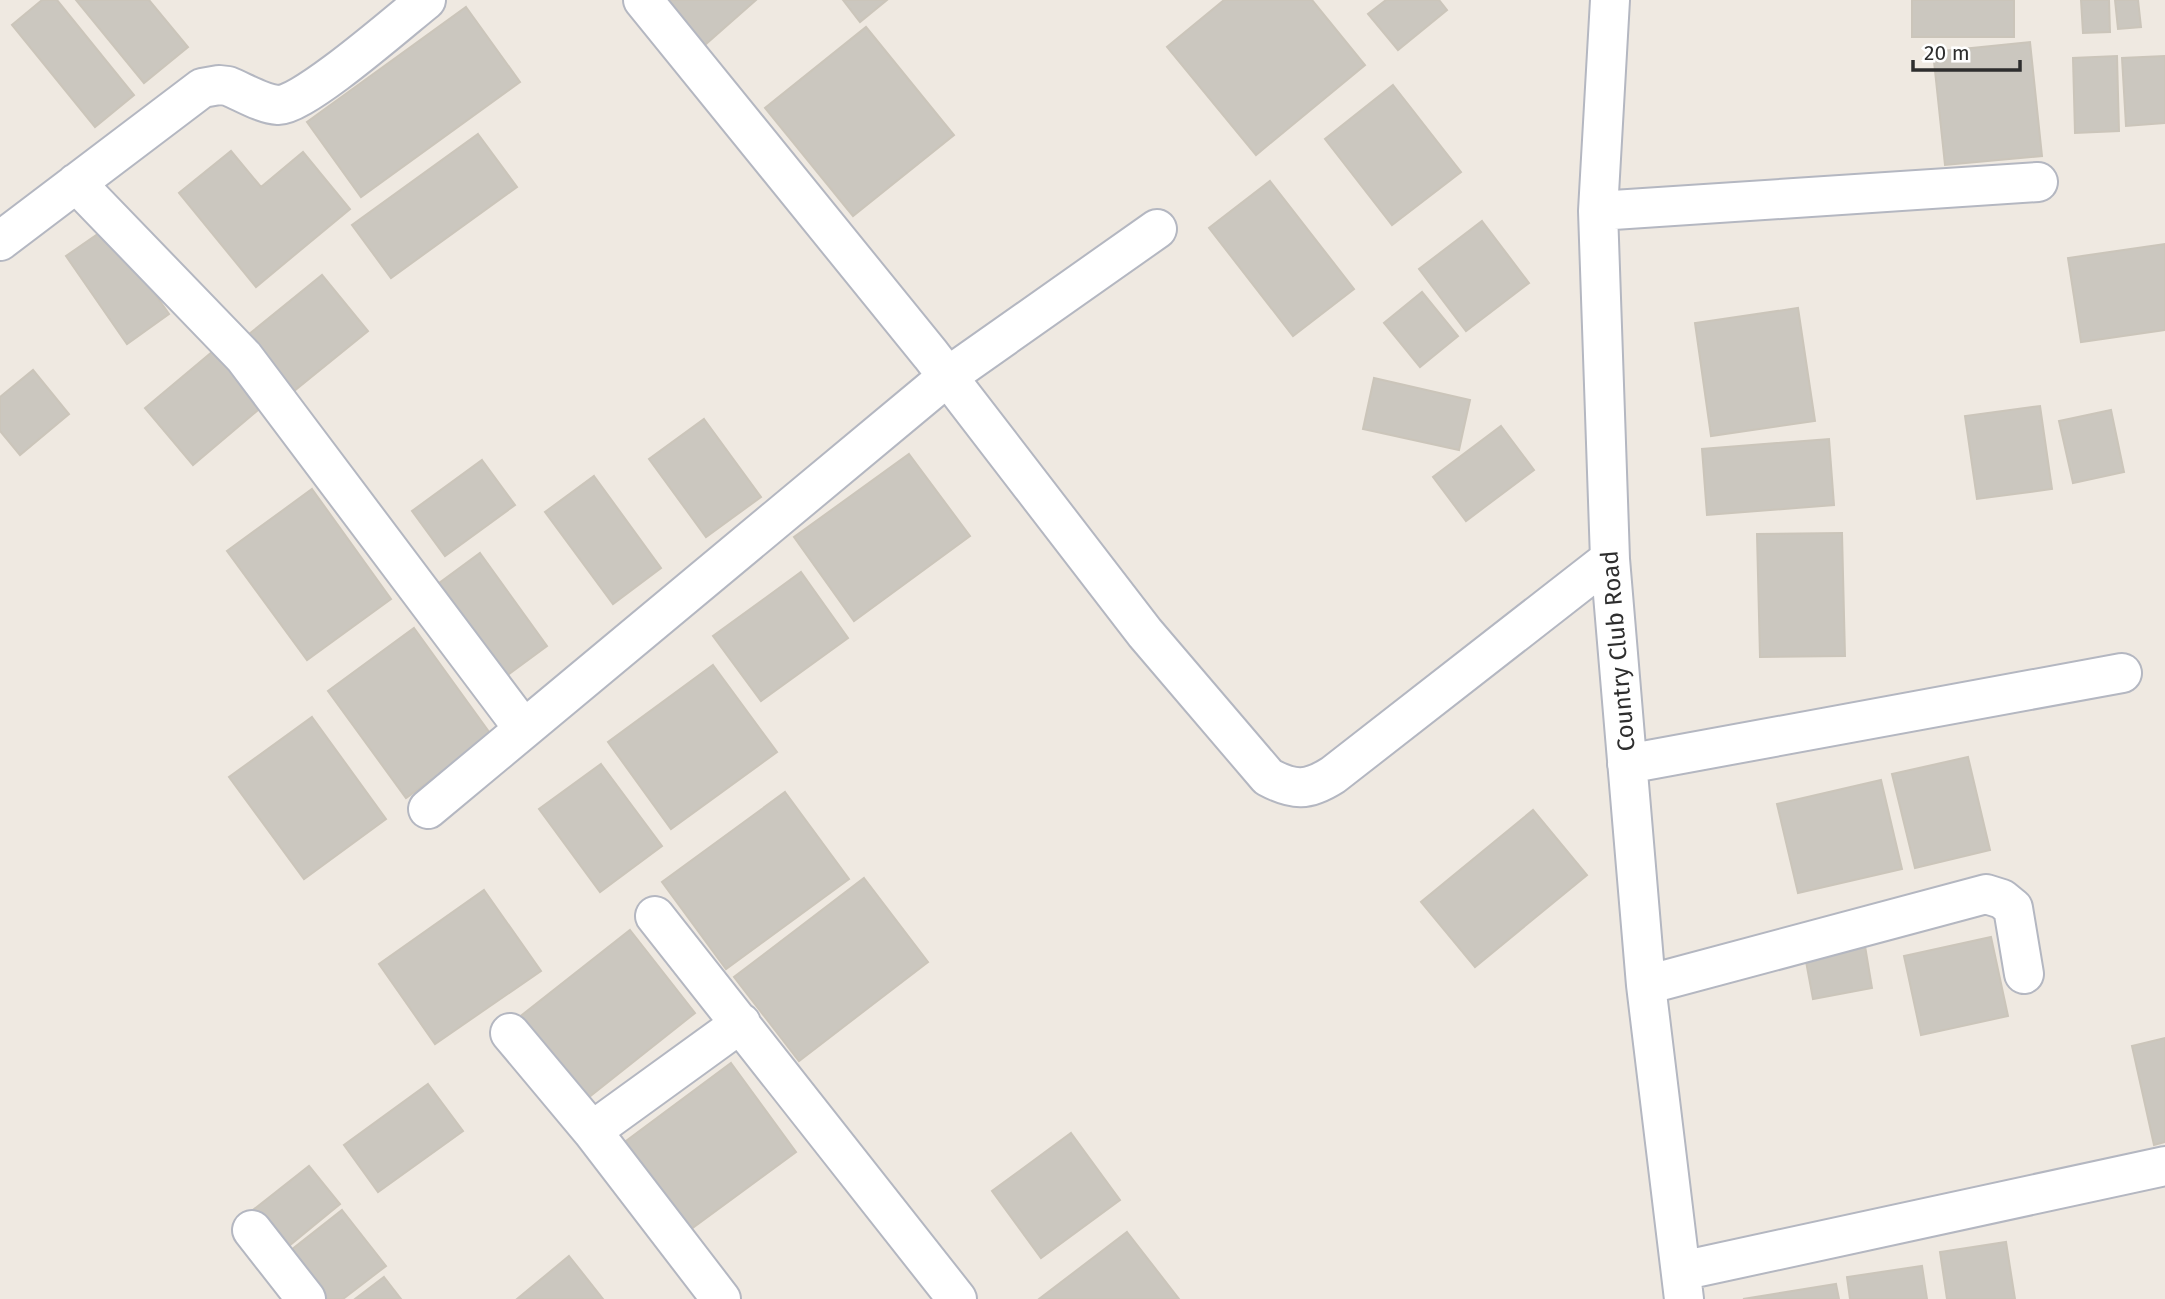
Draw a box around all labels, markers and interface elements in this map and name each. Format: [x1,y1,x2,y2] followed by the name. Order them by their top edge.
[1913,28,2020,72] scale bar
[1924,40,1970,66] text: 20 m
[1595,550,1641,752] street label: Country Club Road

